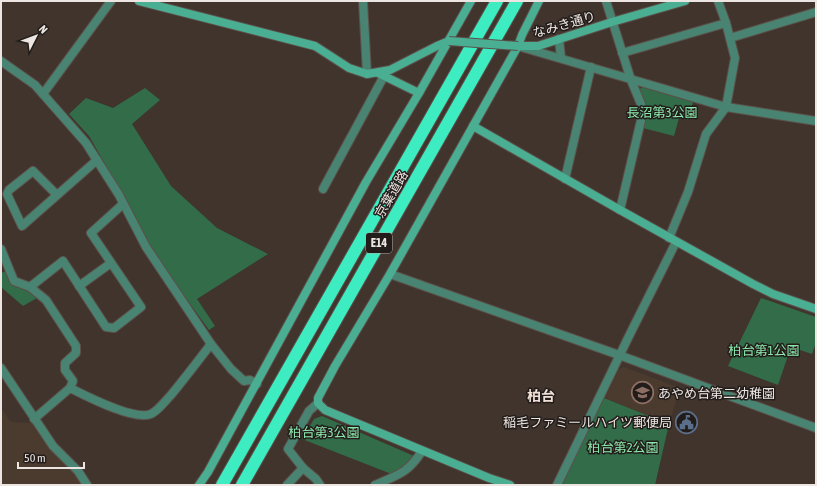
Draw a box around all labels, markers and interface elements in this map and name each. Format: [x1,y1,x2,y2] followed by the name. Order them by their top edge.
[531,8,597,41] street label: なみき通り
[16,16,56,56] north arrow
[37,23,50,36] text: N
[626,105,698,120] park label: 長沼第3公園
[372,168,411,221] street label: 京葉道路
[366,233,392,253] road number: E14
[728,343,800,358] park label: 柏台第1公園
[630,380,656,406] school or university icon: あやめ台第二幼稚園
[658,386,775,401] place label: あやめ台第二幼稚園
[527,388,555,404] district label: 柏台
[674,409,700,435] public building icon: 稲毛ファミールハイツ郵便局
[503,415,672,430] place label: 稲毛ファミールハイツ郵便局
[288,425,360,440] park label: 柏台第3公園
[587,440,659,455] park label: 柏台第2公園
[18,444,84,470] scale bar
[24,451,46,465] text: 50 m

